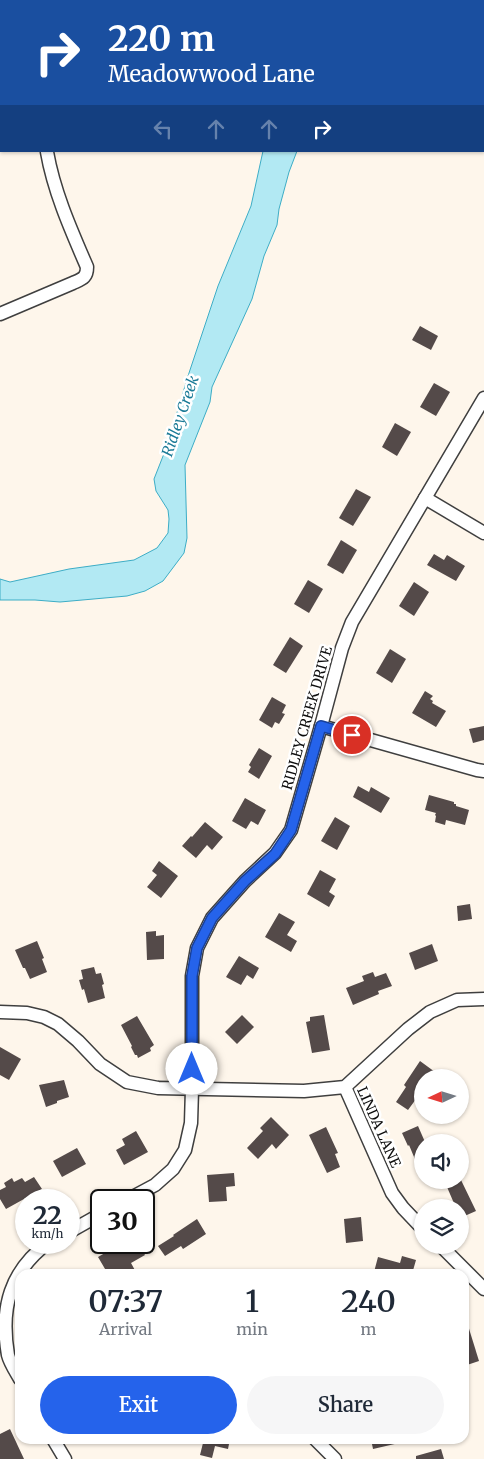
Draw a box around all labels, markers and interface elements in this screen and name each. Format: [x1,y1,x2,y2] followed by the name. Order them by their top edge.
[108,17,215,61] text: 220 m
[25,20,90,85] icon: right
[108,60,315,88] text: Meadowwood Lane
[149,115,177,143] icon: left
[202,115,230,143] icon: ahead
[255,115,283,143] icon: ahead
[308,115,336,143] icon: right
[157,372,203,459] water label: Ridley Creek
[278,644,336,792] street label: RIDLEY CREEK DRIVE
[331,714,373,756] pin
[338,721,366,749] icon: arrive
[165,1042,217,1094] position arrow
[414,1069,469,1124] north arrow
[414,1069,469,1254] map controls
[353,1084,405,1170] street label: LINDA LANE
[414,1134,469,1189] button: sound
[90,1189,155,1254] speed limit sign: 30
[33,1199,62,1231] text: 22
[414,1199,469,1254] button: layers
[32,1226,63,1241] text: km/h
[88,1282,163,1320] text: 07:37
[245,1282,259,1320] text: 1
[341,1282,396,1320] text: 240
[99,1319,152,1339] text: Arrival
[236,1319,268,1339] text: min
[360,1319,376,1339] text: m
[40,1376,237,1434] button: Exit
[247,1376,444,1434] button: Share

